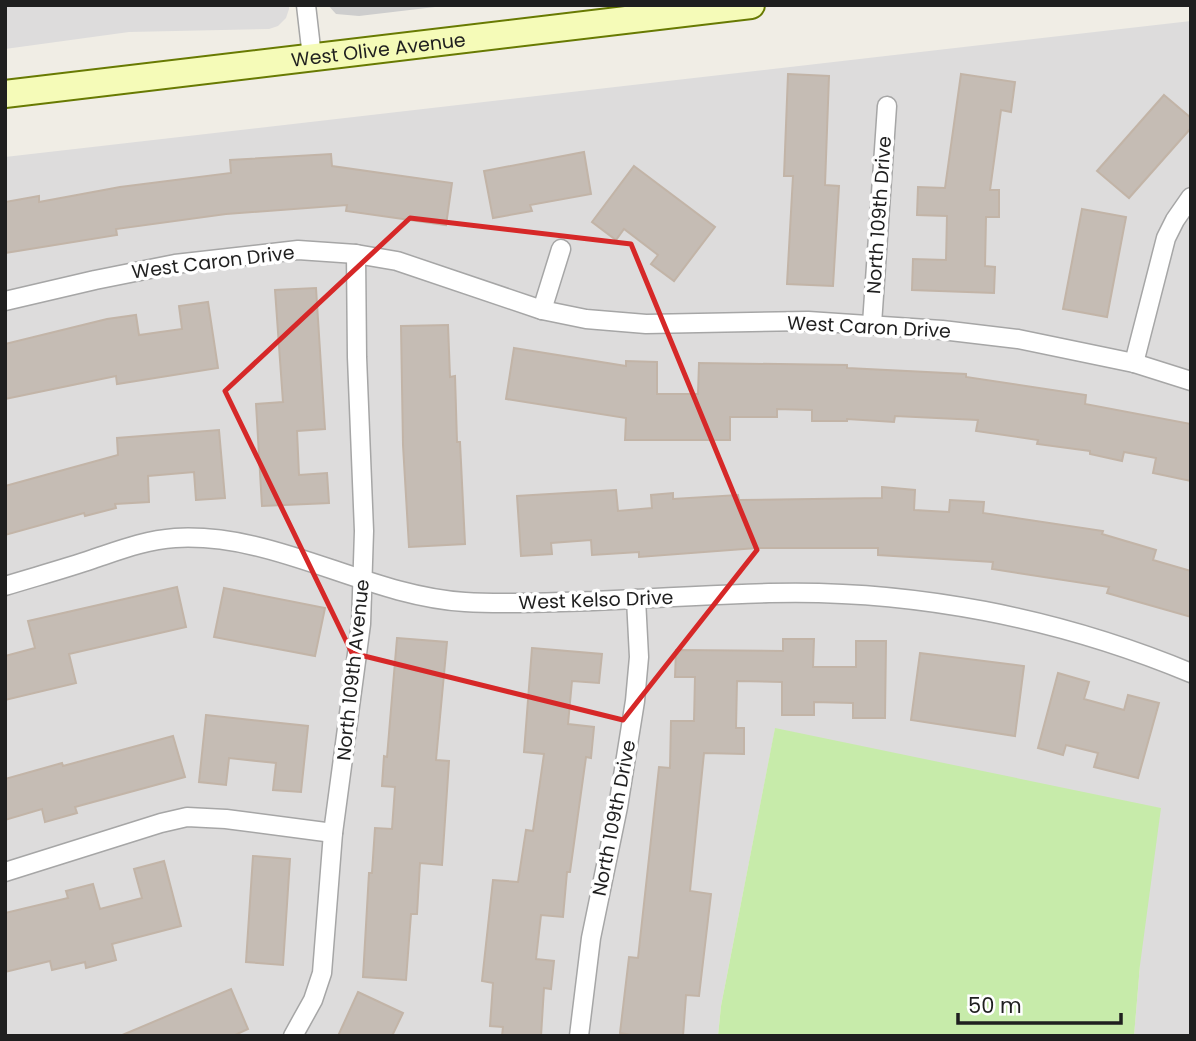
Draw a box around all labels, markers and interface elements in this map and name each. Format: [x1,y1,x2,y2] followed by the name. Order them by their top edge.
[290,26,467,73] street label: West Olive Avenue
[860,135,898,295] street label: North 109th Drive
[130,239,296,285] street label: West Caron Drive
[786,309,952,345] street label: West Caron Drive
[330,578,376,762] street label: North 109th Avenue
[518,584,674,616] street label: West Kelso Drive
[586,738,642,898] street label: North 109th Drive
[958,982,1121,1026] scale bar
[968,991,1022,1020] text: 50 m

